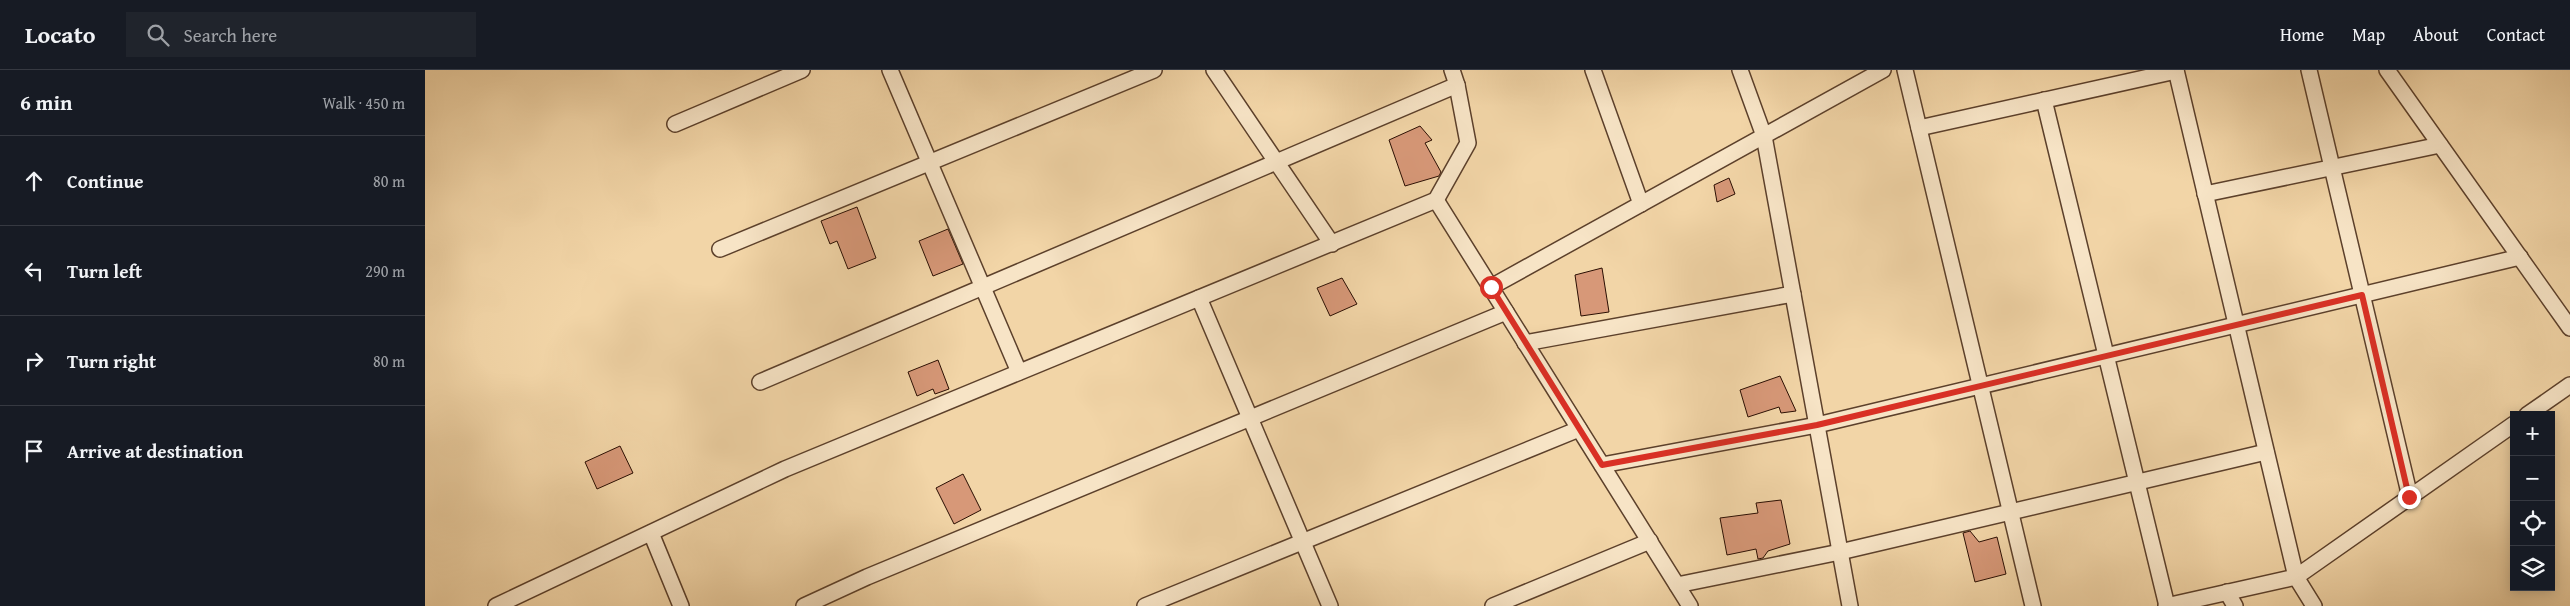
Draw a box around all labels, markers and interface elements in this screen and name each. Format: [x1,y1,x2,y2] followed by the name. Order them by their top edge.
[126,12,476,57] search box
[25,17,96,52] text: Locato
[144,21,172,49] icon: search
[184,21,277,49] text: Search here
[2280,21,2324,48] text: Home
[2352,21,2385,48] text: Map
[2413,21,2459,48] text: About
[2487,21,2545,48] text: Contact
[20,87,72,118] text: 6 min
[322,91,405,115] text: Walk · 450 m
[20,167,48,195] icon: ahead
[67,167,144,195] text: Continue
[373,169,405,193] text: 80 m
[20,257,48,285] icon: left
[67,257,142,285] text: Turn left
[365,259,405,283] text: 290 m
[1480,276,1503,299] route start
[20,347,48,375] icon: right
[67,347,156,375] text: Turn right
[373,349,405,373] text: 80 m
[2510,411,2555,591] map controls
[2510,411,2555,456] button: +
[20,437,48,465] icon: arrive
[67,437,243,465] text: Arrive at destination
[2510,456,2555,501] button: −
[2398,486,2421,509] route end
[2510,501,2555,546] button: locate
[2510,546,2555,591] button: layers

